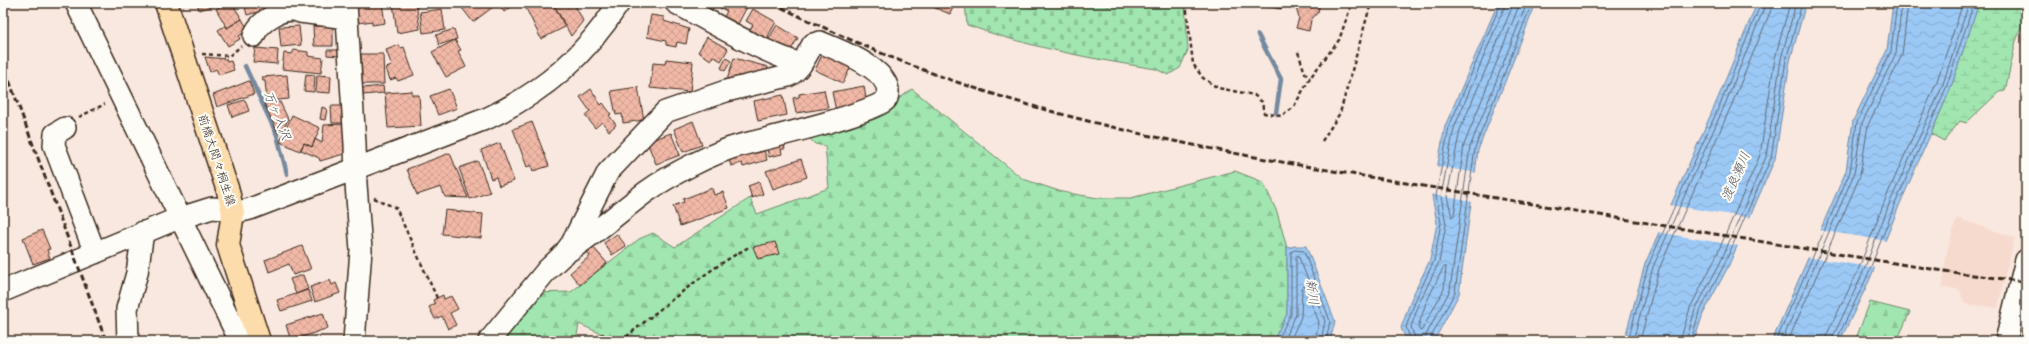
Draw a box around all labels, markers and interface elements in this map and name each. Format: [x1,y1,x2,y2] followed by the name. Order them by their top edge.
[259,89,294,144] water label: 万ヶ入沢
[194,112,238,208] street label: 前橋大間々桐生線
[1719,150,1755,204] water label: 渡良瀬川
[1301,278,1321,306] water label: 新川

